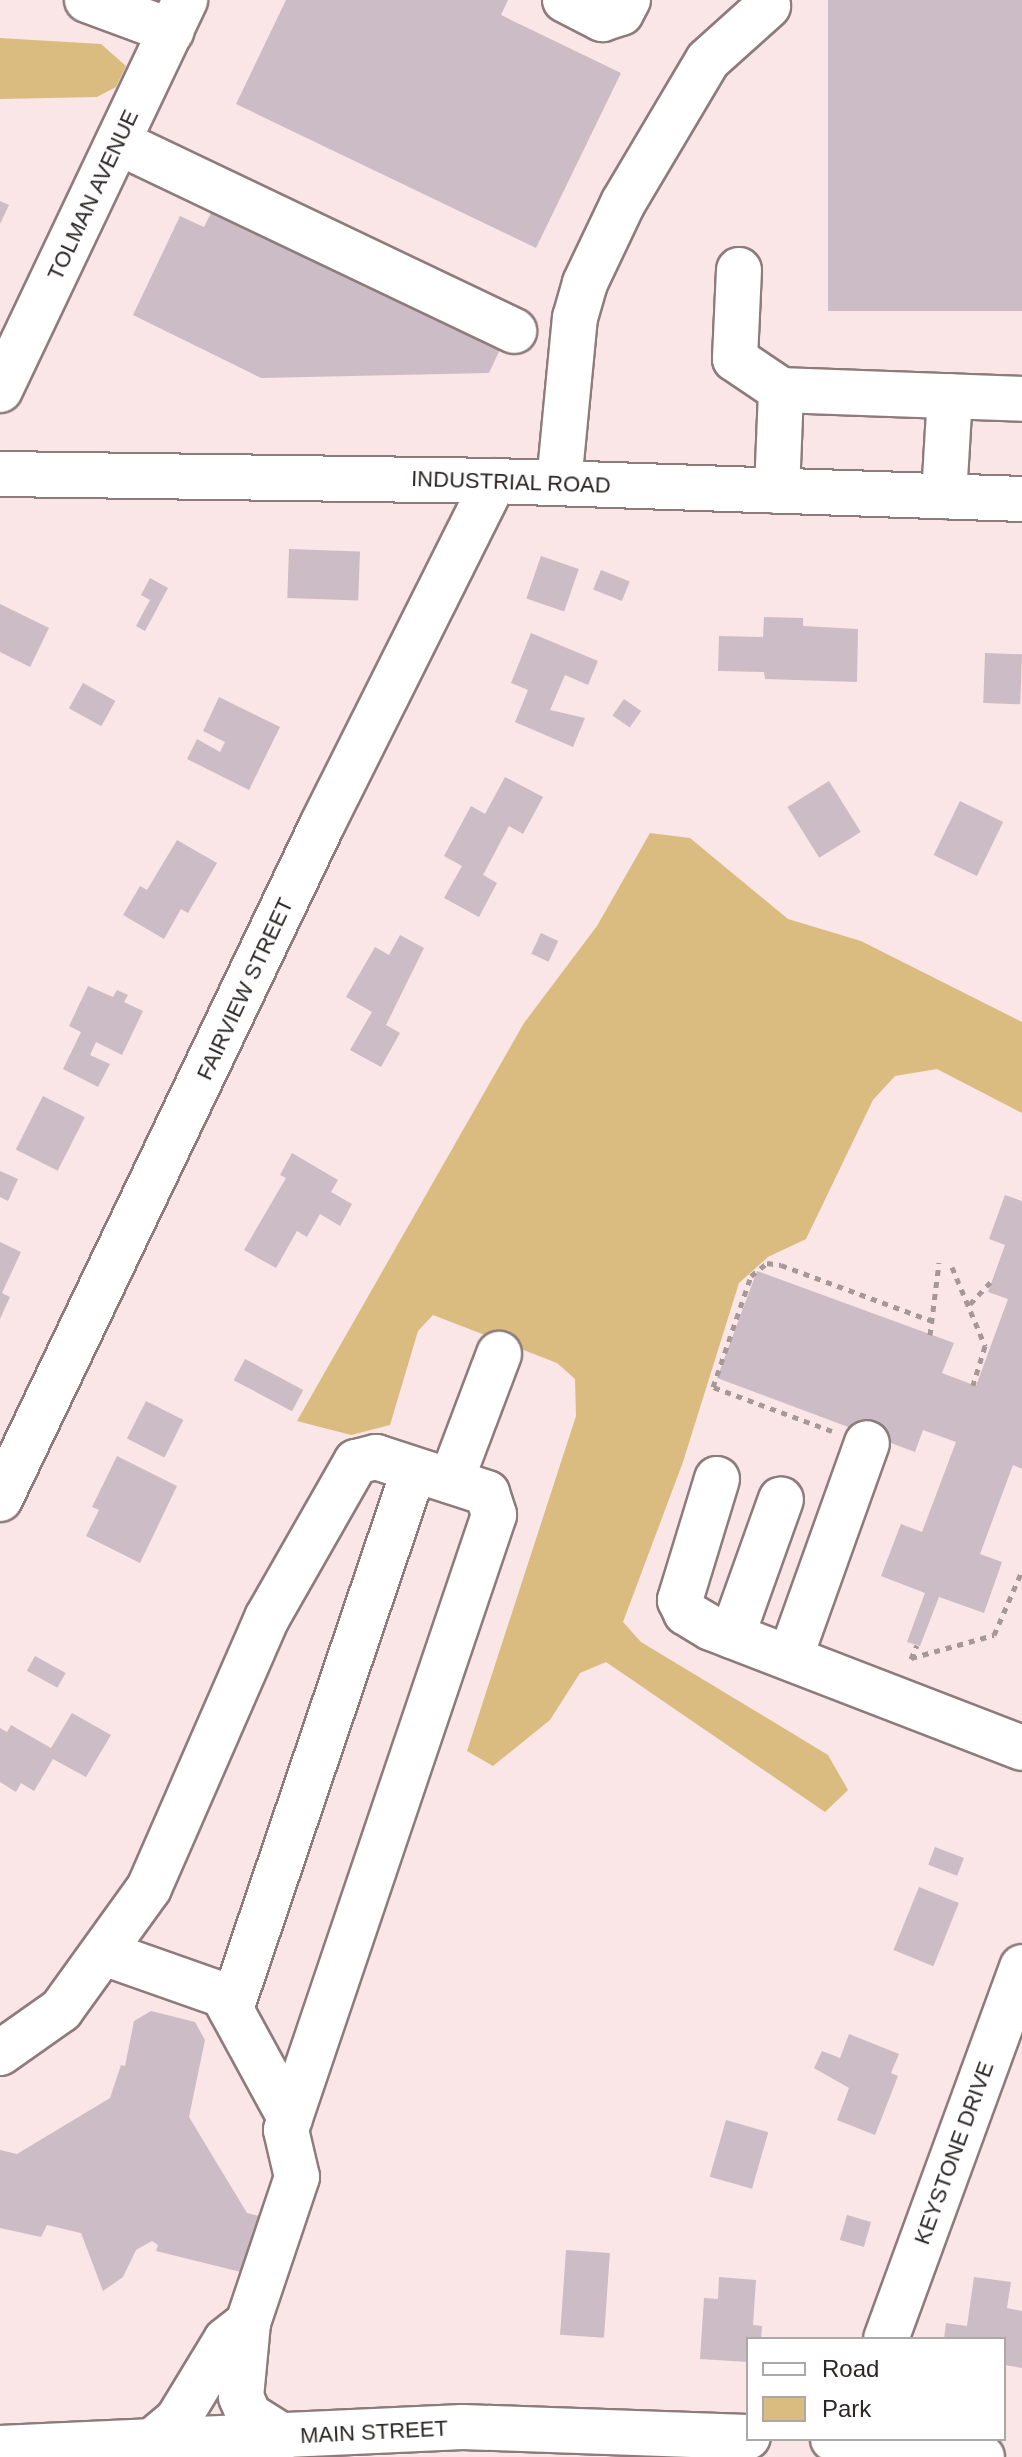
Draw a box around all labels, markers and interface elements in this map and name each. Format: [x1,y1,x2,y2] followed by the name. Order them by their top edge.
[42,105,144,285] street label: TOLMAN AVENUE
[410,465,612,499] street label: INDUSTRIAL ROAD
[191,894,299,1084] street label: FAIRVIEW STREET
[909,2058,999,2248] street label: KEYSTONE DRIVE
[746,2337,1006,2441] legend
[822,2355,879,2382] text: Road
[822,2395,871,2422] text: Park
[299,2415,449,2449] street label: MAIN STREET

